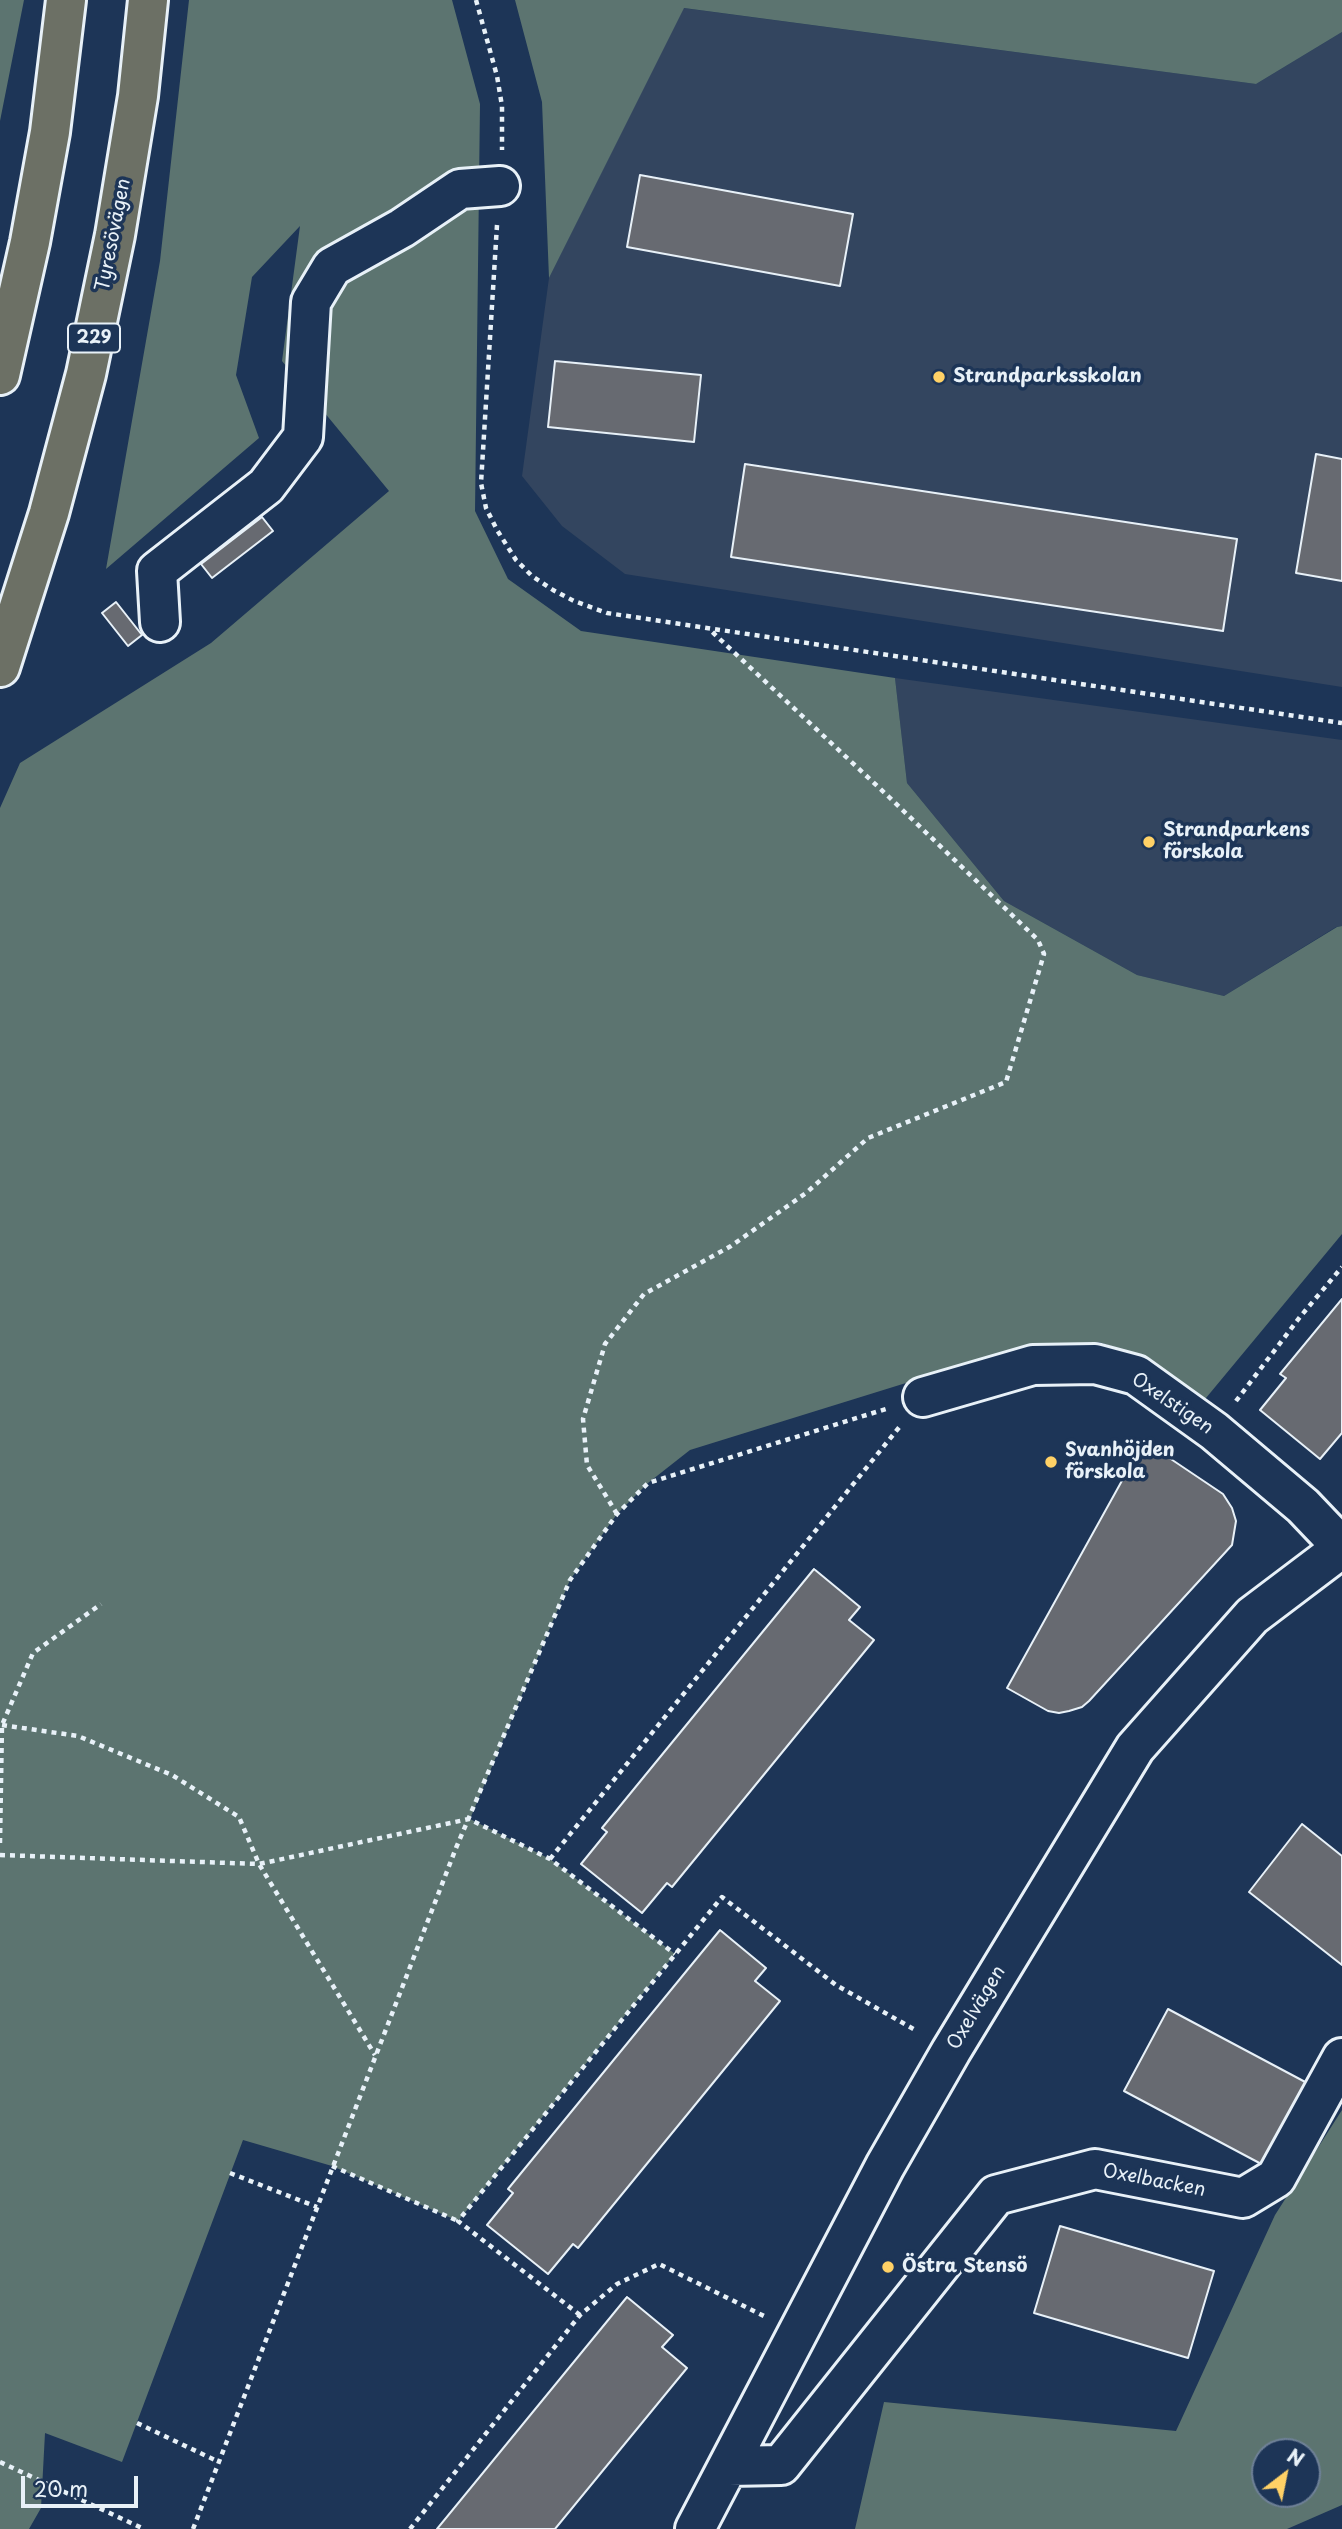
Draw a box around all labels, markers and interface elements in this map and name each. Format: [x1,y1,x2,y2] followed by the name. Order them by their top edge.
[92,177,136,293] street label: Tyresövägen
[68,324,120,352] road number: 229
[953,366,1142,388] place label: Strandparksskolan
[931,369,947,385] marker: Strandparksskolan
[1163,820,1310,864] place label: Strandparkens förskola
[1141,834,1157,850] marker: Strandparkens förskola
[1127,1368,1217,1440] street label: Oxelstigen
[1065,1440,1175,1484] place label: Svanhöjden förskola
[1043,1454,1059,1470] marker: Svanhöjden förskola
[943,1962,1011,2054] street label: Oxelvägen
[1101,2160,1207,2202] street label: Oxelbacken
[902,2256,1027,2278] place label: Östra Stensö
[880,2259,896,2275] marker: Östra Stensö
[1251,2438,1321,2508] north arrow
[1282,2441,1310,2473] text: N
[24,2462,142,2506] scale bar
[34,2472,88,2504] text: 20 m

